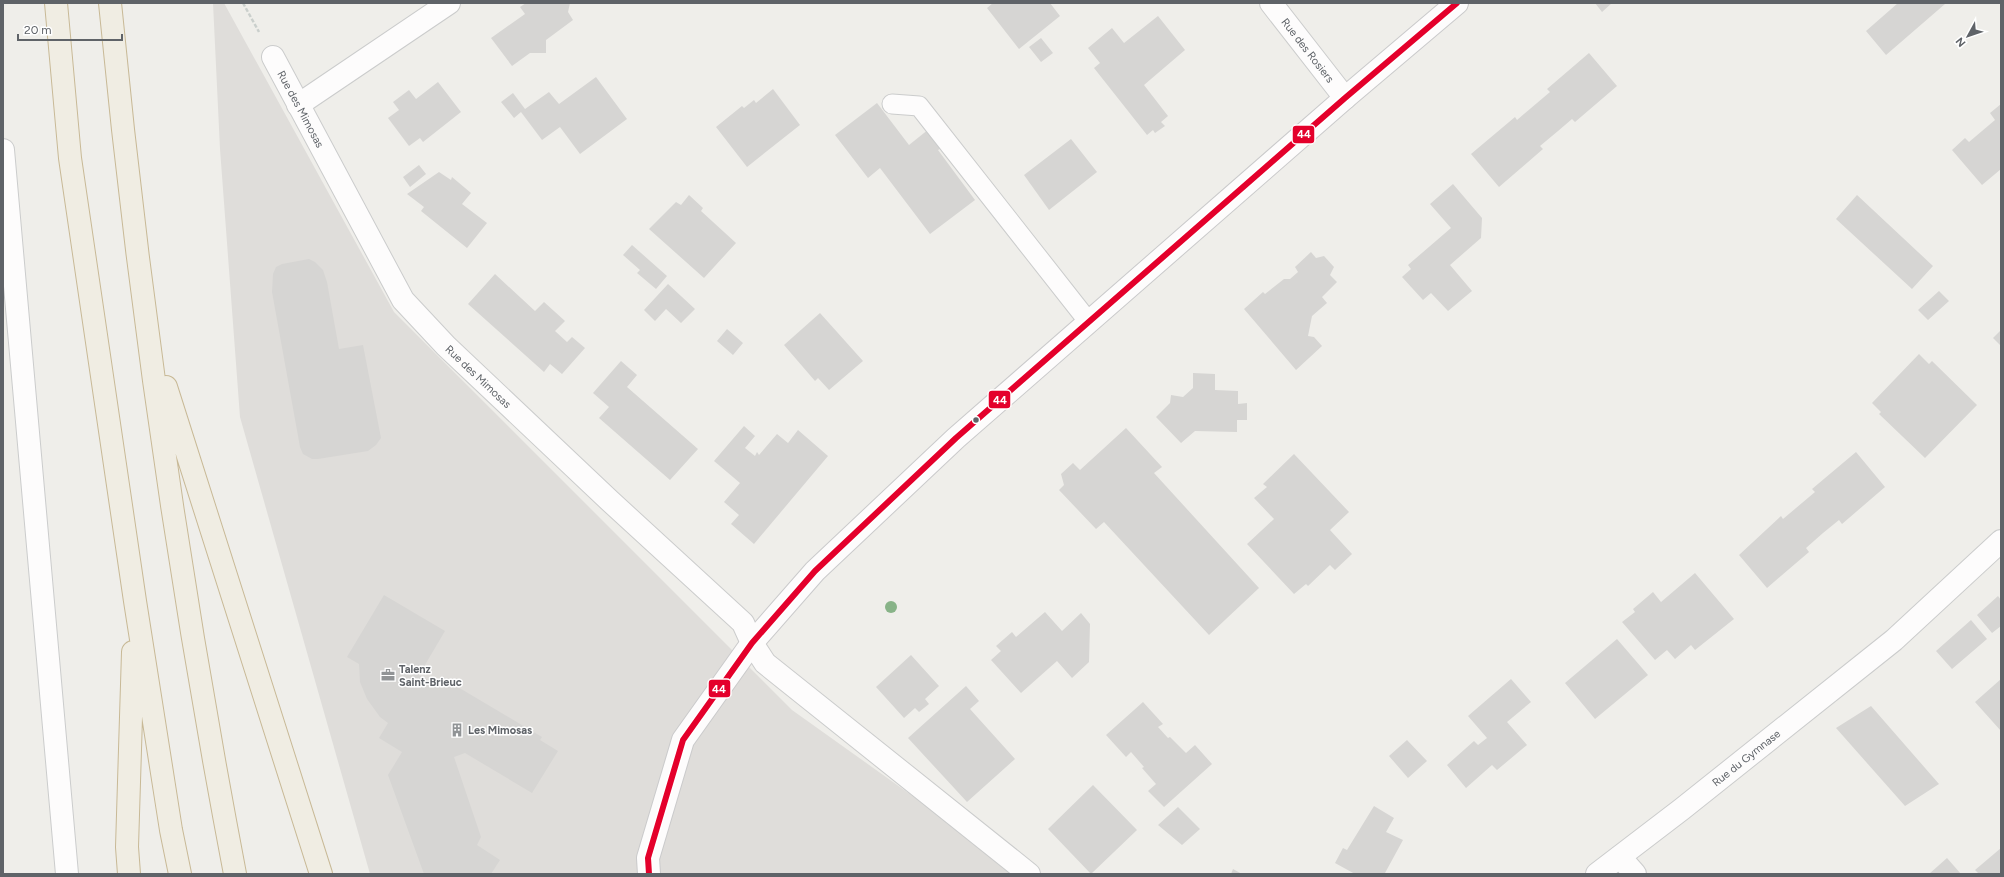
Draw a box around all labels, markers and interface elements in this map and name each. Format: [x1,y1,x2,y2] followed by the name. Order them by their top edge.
[18,16,122,42] scale bar
[1279,16,1337,85] street label: Rue des Rosiers
[1948,16,1988,56] north arrow
[24,23,52,37] text: 20 m
[1953,35,1968,50] text: N
[275,68,327,150] street label: Rue des Mimosas
[1292,125,1315,144] line badge: 44
[1297,128,1311,141] text: 44
[443,342,514,411] street label: Rue des Mimosas
[988,390,1011,409] line badge: 44
[993,394,1007,407] text: 44
[971,415,981,425] unlabelled marker
[399,663,462,689] place label: Talenz Saint-Brieuc
[380,667,396,683] office icon: Talenz Saint-Brieuc
[708,679,731,698] line badge: 44
[712,683,726,696] text: 44
[449,722,465,738] building icon: Les Mimosas
[468,724,532,737] place label: Les Mimosas
[1709,727,1783,789] street label: Rue du Gymnase

